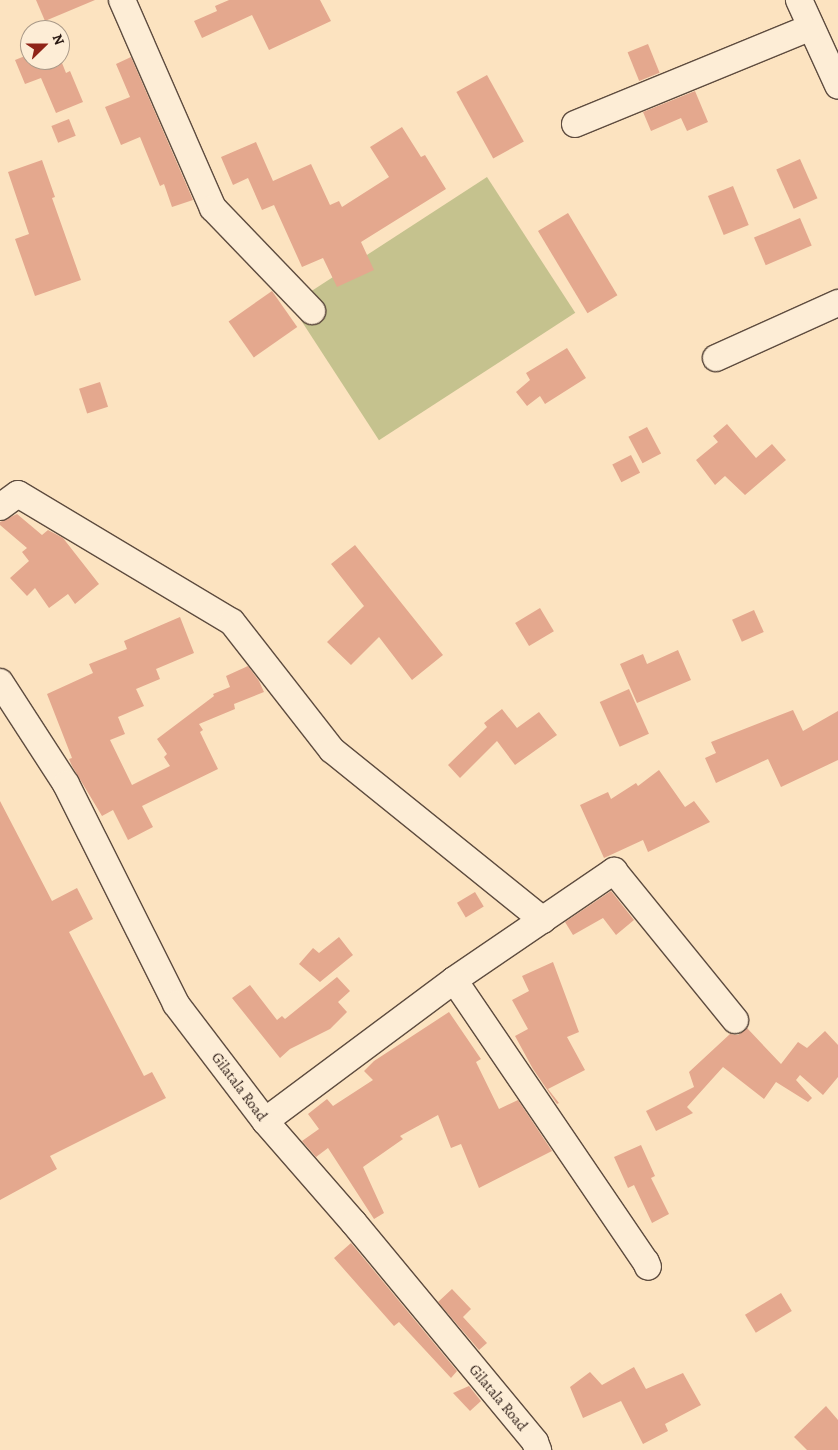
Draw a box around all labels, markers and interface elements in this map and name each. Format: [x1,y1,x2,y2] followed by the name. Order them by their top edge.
[20,20,70,70] north arrow
[48,31,69,48] text: N
[207,1049,271,1125] street label: Gilatala Road
[465,1361,531,1435] street label: Gilatala Road

